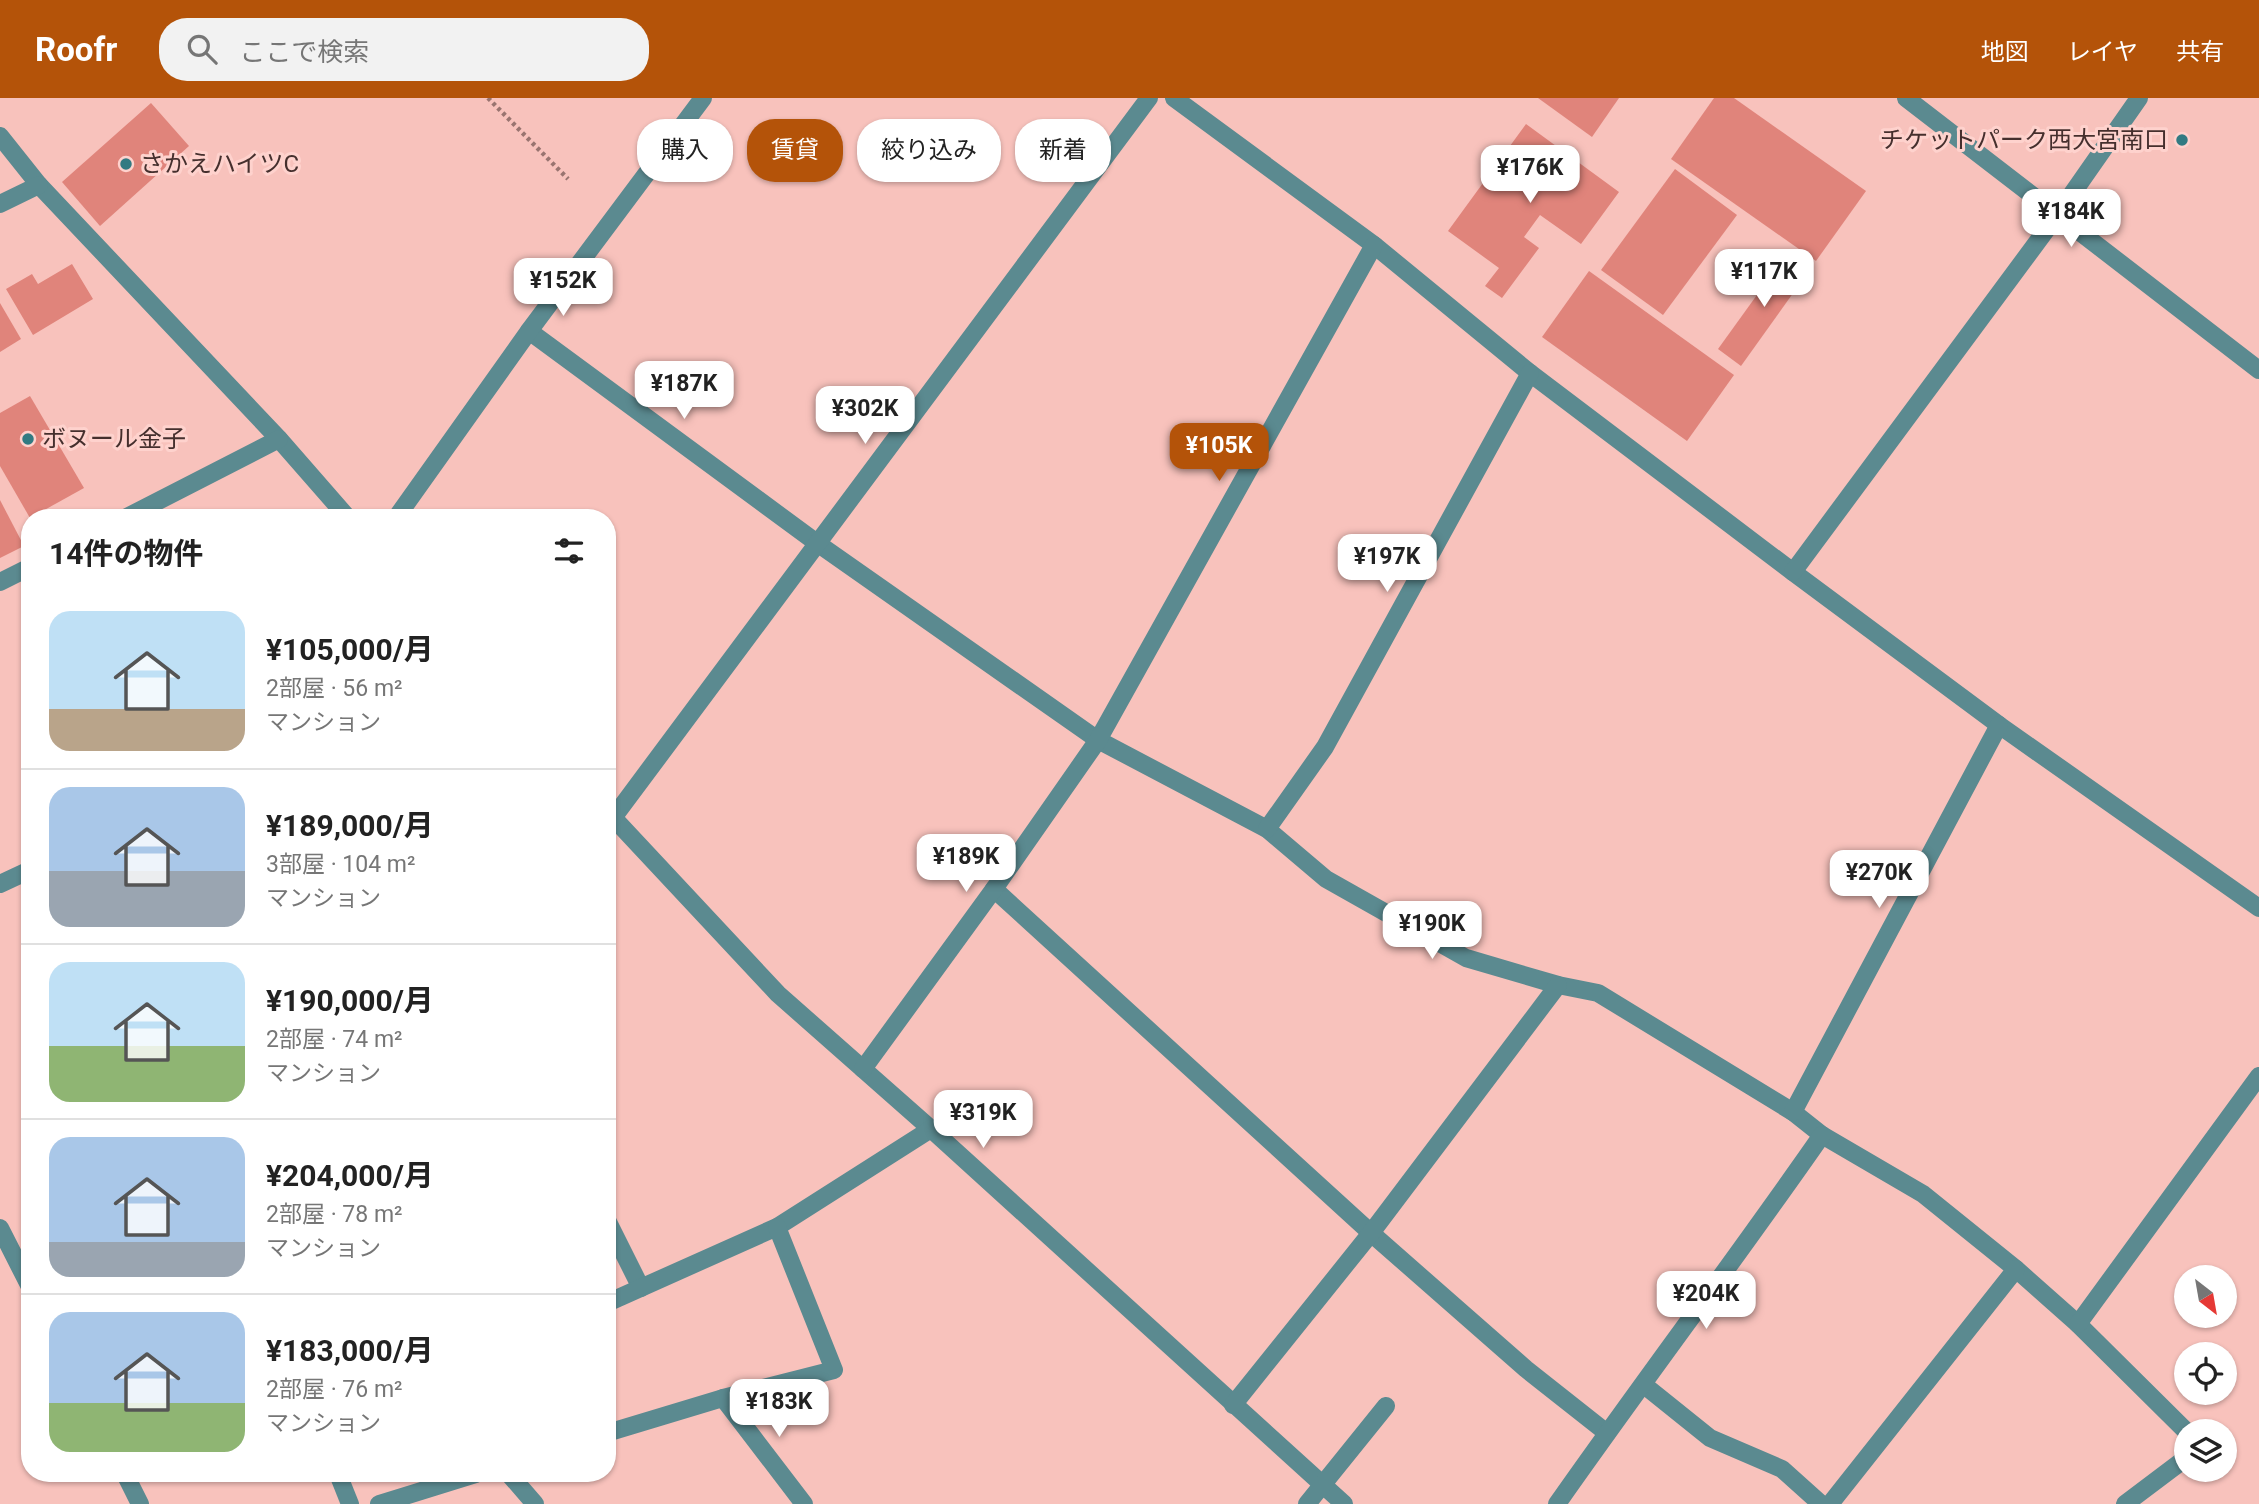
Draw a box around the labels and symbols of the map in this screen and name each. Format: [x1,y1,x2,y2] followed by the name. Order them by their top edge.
[1880,126,2168,154] place label: チケットパーク西大宮南口
[2174,132,2190,148] marker: チケットパーク西大宮南口
[1481,146,1579,205] pin: ¥176K
[140,150,299,178] place label: さかえハイツC
[118,156,134,172] marker: さかえハイツC
[2022,190,2120,249] pin: ¥184K
[1715,250,1813,309] pin: ¥117K
[514,258,612,318] pin: ¥152K
[635,362,733,421] pin: ¥187K
[816,386,914,446] pin: ¥302K
[1170,424,1268,483] pin: ¥105K
[42,425,186,453] place label: ボヌール金子
[20,431,36,447] marker: ボヌール金子
[1338,534,1436,594] pin: ¥197K
[917,834,1015,894] pin: ¥189K
[1830,850,1928,910] pin: ¥270K
[1383,902,1481,961] pin: ¥190K
[934,1090,1032,1150] pin: ¥319K
[2174,1265,2236,1328] north arrow
[1657,1272,1755,1331] pin: ¥204K
[730,1380,828,1439] pin: ¥183K

